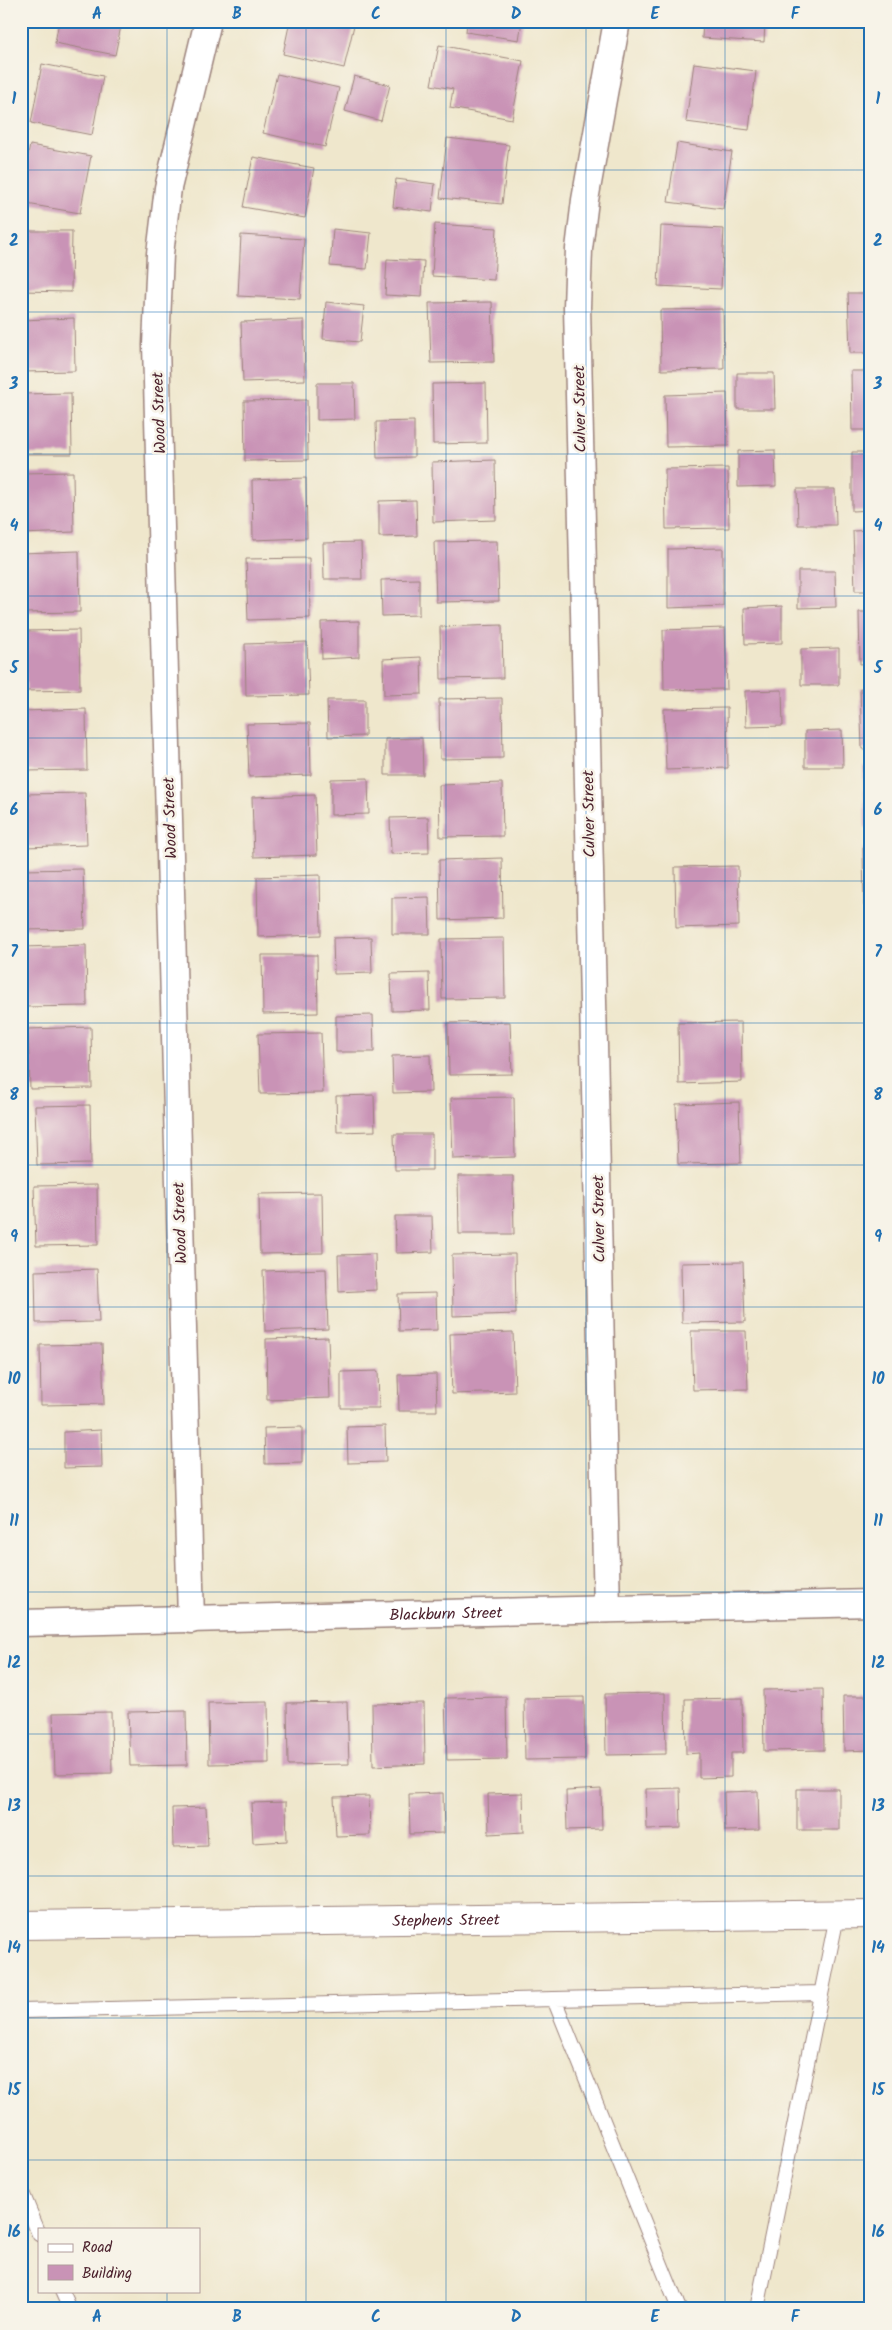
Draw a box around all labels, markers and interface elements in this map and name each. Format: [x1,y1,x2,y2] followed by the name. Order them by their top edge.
[92,2,102,27] text: A
[232,2,242,27] text: B
[371,2,381,27] text: C
[511,2,522,27] text: D
[651,2,661,27] text: E
[791,2,801,27] text: F
[12,87,17,112] text: 1
[876,87,881,112] text: 1
[9,229,19,254] text: 2
[873,229,883,254] text: 2
[567,364,594,453] street label: Culver Street
[146,371,173,454] street label: Wood Street
[9,372,19,397] text: 3
[873,372,883,397] text: 3
[10,514,19,539] text: 4
[874,514,883,539] text: 4
[9,656,20,681] text: 5
[873,656,884,681] text: 5
[576,769,603,858] street label: Culver Street
[157,776,184,859] street label: Wood Street
[10,798,19,823] text: 6
[874,798,883,823] text: 6
[10,940,18,965] text: 7
[874,940,882,965] text: 7
[9,1083,19,1108] text: 8
[873,1083,883,1108] text: 8
[586,1174,613,1263] street label: Culver Street
[167,1181,194,1264] street label: Wood Street
[10,1225,18,1250] text: 9
[874,1225,882,1250] text: 9
[7,1367,21,1392] text: 10
[871,1367,885,1392] text: 10
[9,1509,19,1534] text: 11
[873,1509,883,1534] text: 11
[389,1601,504,1628] street label: Blackburn Street
[7,1651,21,1676] text: 12
[871,1651,885,1676] text: 12
[7,1794,21,1819] text: 13
[871,1794,885,1819] text: 13
[392,1908,501,1934] street label: Stephens Street
[7,1936,21,1961] text: 14
[871,1936,885,1961] text: 14
[8,2078,22,2103] text: 15
[872,2078,886,2103] text: 15
[7,2220,21,2245] text: 16
[871,2220,885,2245] text: 16
[38,2228,200,2292] legend
[82,2236,113,2260] text: Road
[82,2262,132,2286] text: Building
[92,2305,102,2330] text: A
[232,2305,242,2330] text: B
[371,2305,381,2330] text: C
[511,2305,522,2330] text: D
[651,2305,661,2330] text: E
[791,2305,801,2330] text: F

